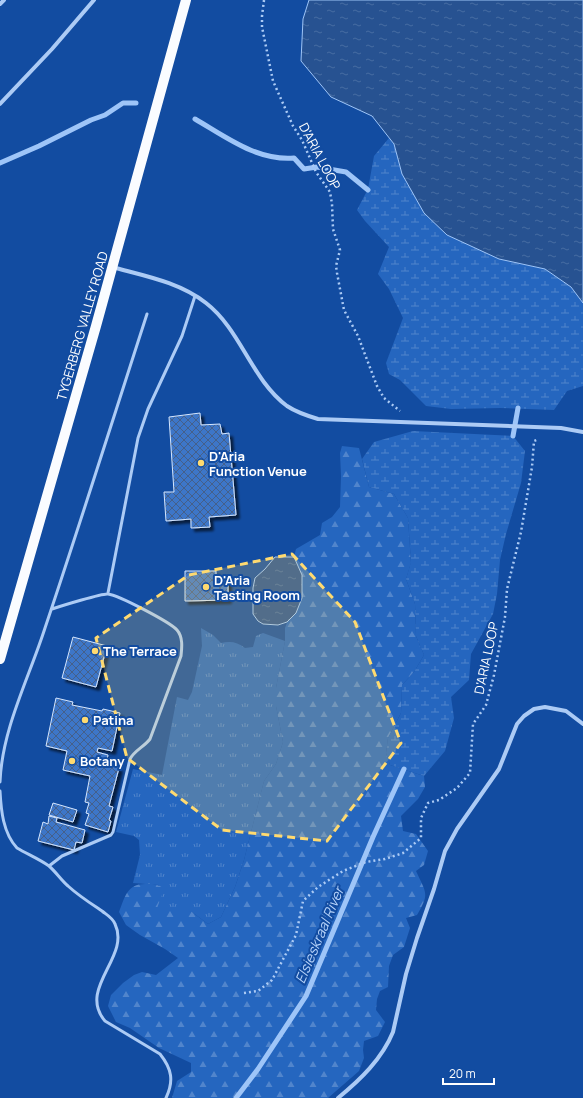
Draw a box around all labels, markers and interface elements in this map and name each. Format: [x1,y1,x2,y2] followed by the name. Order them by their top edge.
[295,119,345,193] street label: D'ARIA LOOP
[52,249,112,403] street label: TYGERBERG VALLEY ROAD
[209,447,307,480] place label: D'Aria Function Venue
[196,458,206,468] marker: D'Aria Function Venue
[214,571,300,604] place label: D'Aria Tasting Room
[201,582,211,592] marker: D'Aria Tasting Room
[470,620,502,696] street label: D'ARIA LOOP
[103,642,177,660] place label: The Terrace
[90,646,100,656] marker: The Terrace
[93,711,134,729] place label: Patina
[80,715,90,725] marker: Patina
[80,752,125,770] place label: Botany
[67,756,77,766] marker: Botany
[290,882,349,986] water label: Elsieskraal River
[443,1060,494,1086] scale bar
[449,1065,476,1082] text: 20 m

